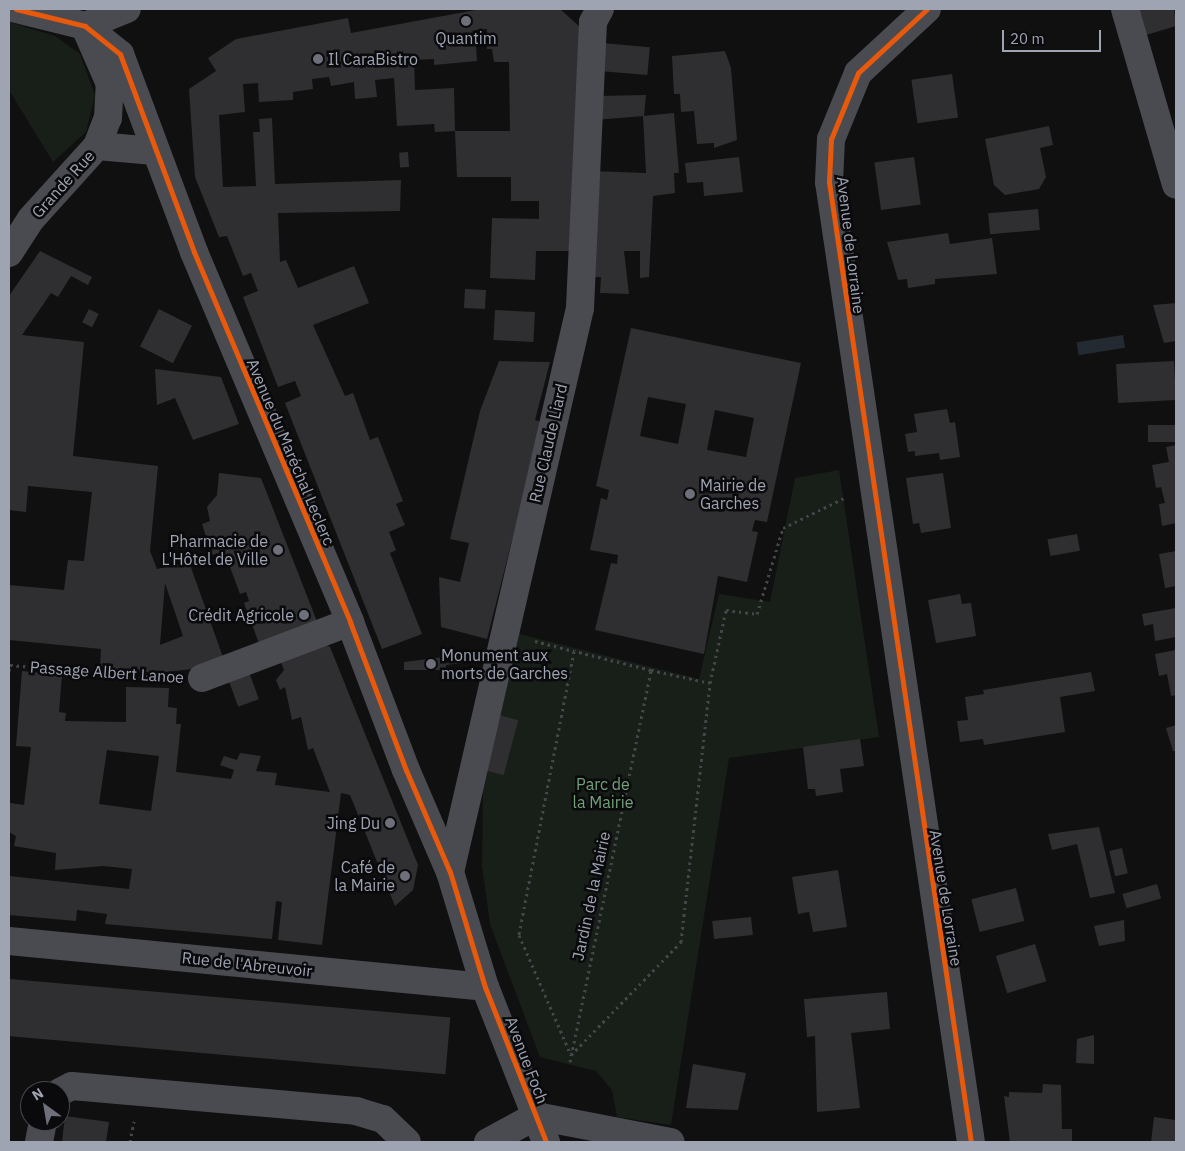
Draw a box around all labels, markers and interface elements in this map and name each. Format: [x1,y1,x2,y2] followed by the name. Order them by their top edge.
[460,15,472,27] marker: Quantim
[1005,20,1104,52] scale bar
[435,28,497,48] place label: Quantim
[1010,29,1045,48] text: 20 m
[328,49,418,69] place label: Il CaraBistro
[312,53,324,65] marker: Il CaraBistro
[28,146,98,222] street label: Grande Rue
[833,175,869,315] street label: Avenue de Lorraine
[243,356,339,548] street label: Avenue du Maréchal Leclerc
[525,382,571,504] street label: Rue Claude Liard
[700,475,766,513] place label: Mairie de Garches
[684,488,696,500] marker: Mairie de Garches
[162,531,268,569] place label: Pharmacie de L'Hôtel de Ville
[272,544,284,556] marker: Pharmacie de L'Hôtel de Ville
[188,605,294,625] place label: Crédit Agricole
[298,609,310,621] marker: Crédit Agricole
[441,645,568,683] place label: Monument aux morts de Garches
[29,657,185,687] street label: Passage Albert Lanoe
[425,658,437,670] marker: Monument aux morts de Garches
[573,774,633,812] park label: Parc de la Mairie
[327,813,380,833] place label: Jing Du
[384,817,396,829] marker: Jing Du
[926,828,966,968] street label: Avenue de Lorraine
[568,830,614,962] street label: Jardin de la Mairie
[334,857,395,895] place label: Café de la Mairie
[399,870,411,882] marker: Café de la Mairie
[181,948,313,980] street label: Rue de l'Abreuvoir
[502,1014,552,1106] street label: Avenue Foch
[20,1081,70,1131] north arrow
[29,1084,47,1104] text: N

